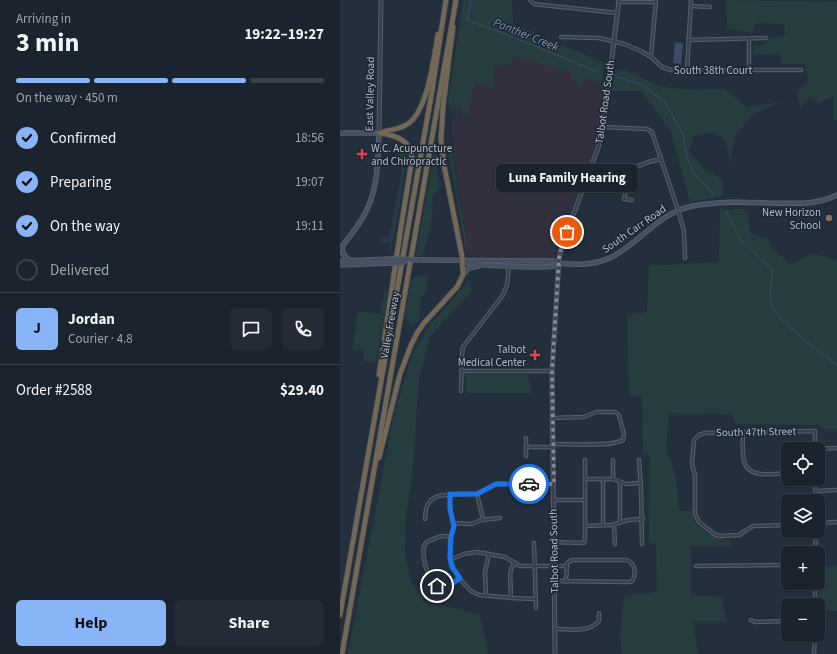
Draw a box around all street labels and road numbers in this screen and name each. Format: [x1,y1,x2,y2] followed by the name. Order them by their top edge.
[362,57,378,131] street label: East Valley Road
[592,59,618,145] street label: Talbot Road South
[674,63,752,78] street label: South 38th Court
[599,201,669,257] street label: South Carr Road
[377,290,403,360] street label: Valley Freeway
[716,424,796,440] street label: South 47th Street
[546,509,562,593] street label: Talbot Road South

